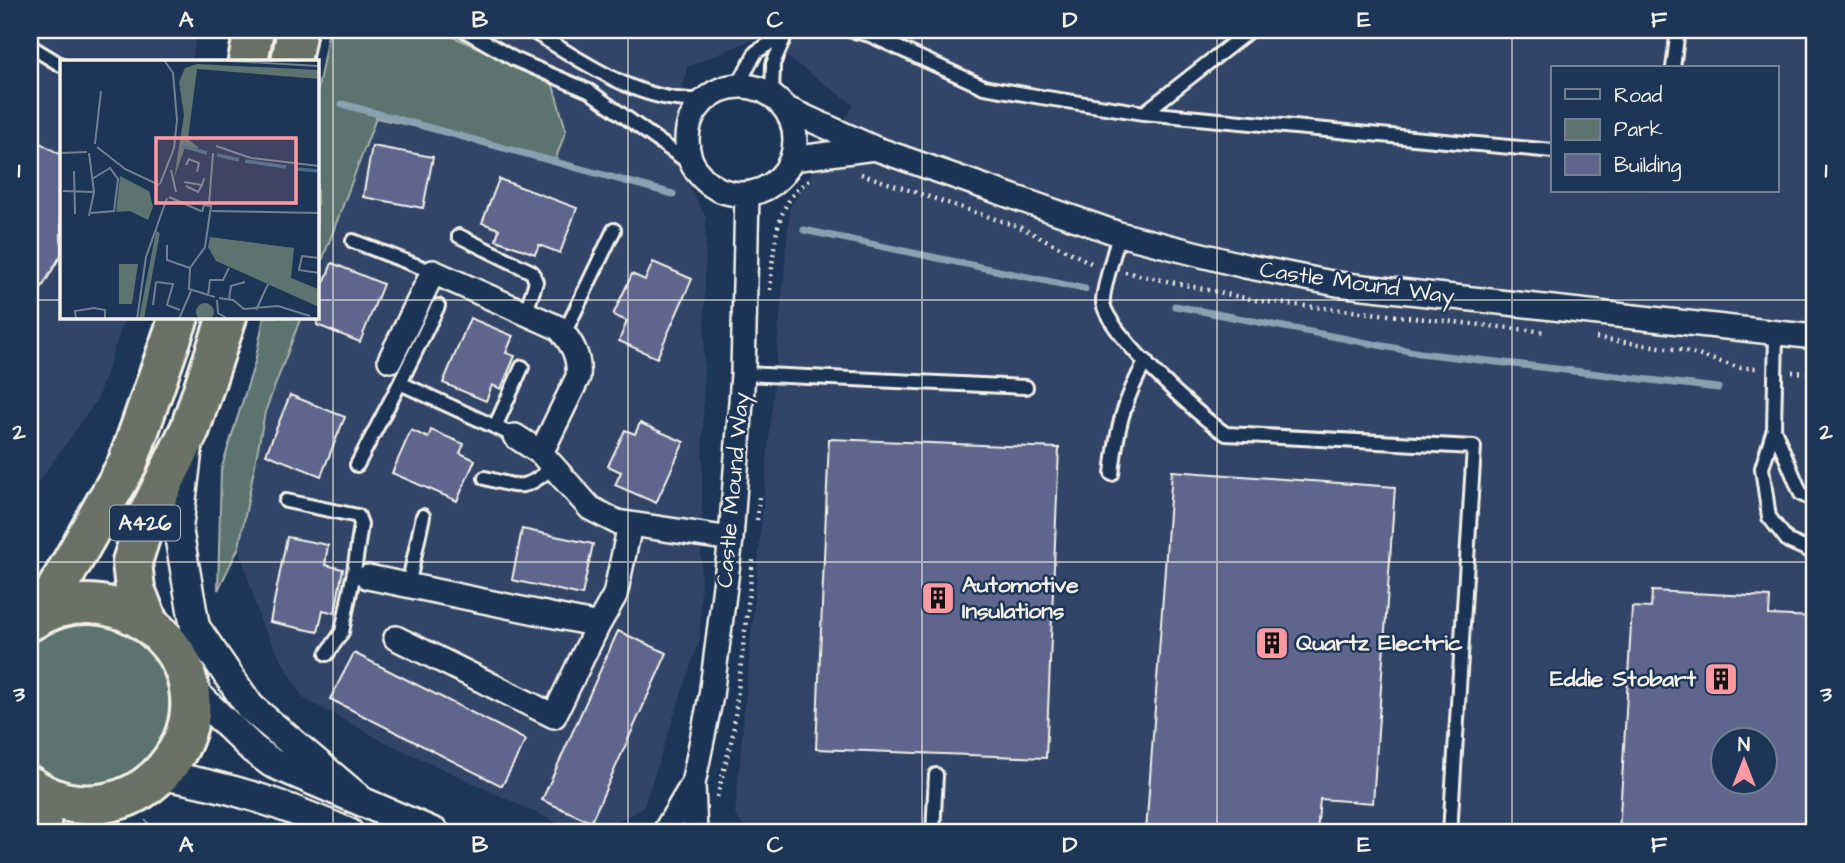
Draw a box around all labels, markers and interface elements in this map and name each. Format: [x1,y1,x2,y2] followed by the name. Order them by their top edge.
[179,4,194,36] text: A
[472,4,489,36] text: B
[767,4,784,36] text: C
[1063,4,1078,36] text: D
[1357,4,1371,36] text: E
[1651,4,1668,36] text: F
[60,60,318,318] inset map
[1551,66,1778,192] legend
[1614,81,1662,110] text: Road
[1614,115,1663,144] text: Park
[1614,151,1682,182] text: Building
[18,154,21,186] text: 1
[1825,154,1828,186] text: 1
[1257,254,1457,314] street label: Castle Mound Way
[709,391,759,589] street label: Castle Mound Way
[11,416,26,448] text: 2
[1818,416,1833,448] text: 2
[110,505,180,540] road number: A426
[962,569,1079,627] place label: Automotive Insulations
[919,579,957,617] building icon: Automotive Insulations
[1253,624,1291,662] building icon: Quartz Electric
[1296,627,1463,659] place label: Quartz Electric
[1702,660,1740,698] building icon: Eddie Stobart
[1550,663,1697,695] place label: Eddie Stobart
[12,678,25,710] text: 3
[1819,678,1832,710] text: 3
[1708,726,1778,796] north arrow
[1738,732,1750,759] text: N
[179,829,194,861] text: A
[472,829,489,861] text: B
[767,829,784,861] text: C
[1063,829,1078,861] text: D
[1357,829,1371,861] text: E
[1651,829,1668,861] text: F

